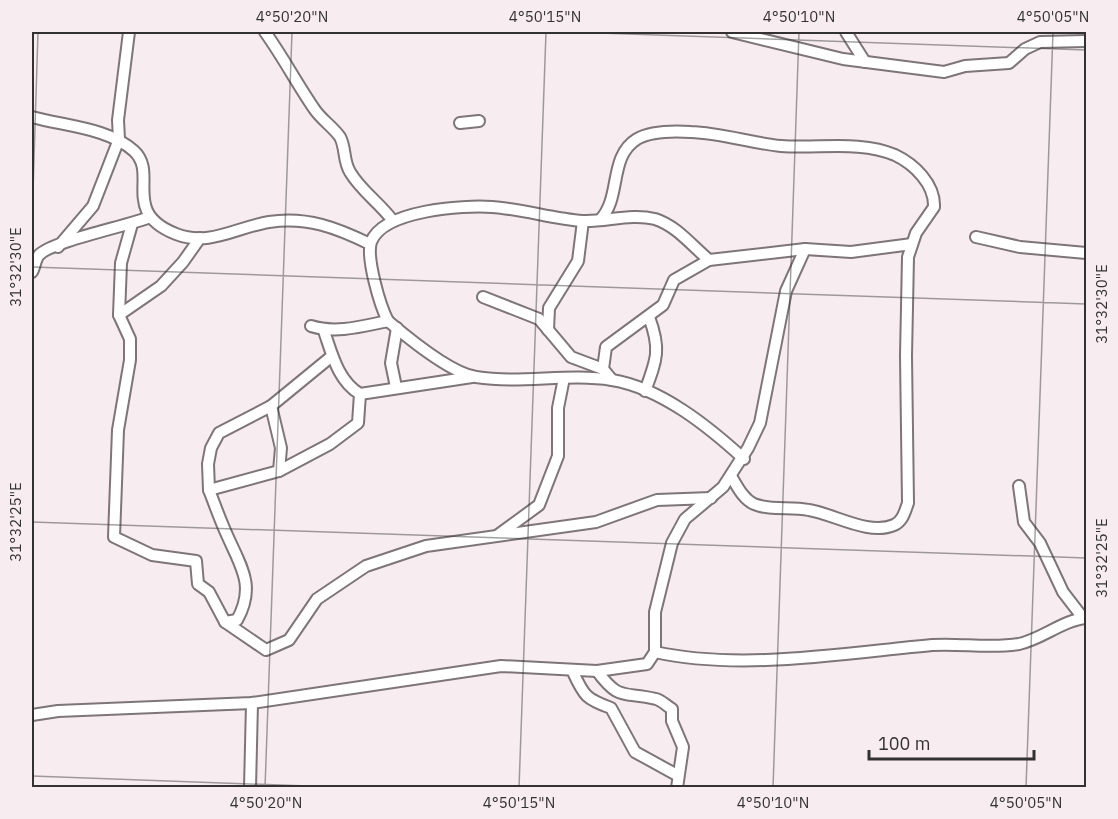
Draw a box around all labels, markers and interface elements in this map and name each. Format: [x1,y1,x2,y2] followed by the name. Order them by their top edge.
[256,7,328,26] text: 4°50'20"N
[509,7,581,26] text: 4°50'15"N
[763,7,835,26] text: 4°50'10"N
[1017,7,1089,26] text: 4°50'05"N
[6,227,25,307] text: 31°32'30"E
[1092,264,1111,344] text: 31°32'30"E
[6,482,25,562] text: 31°32'25"E
[1092,518,1111,598] text: 31°32'25"E
[869,723,1034,761] scale bar
[878,732,930,755] text: 100 m
[230,793,302,812] text: 4°50'20"N
[483,793,555,812] text: 4°50'15"N
[737,793,809,812] text: 4°50'10"N
[990,793,1062,812] text: 4°50'05"N

